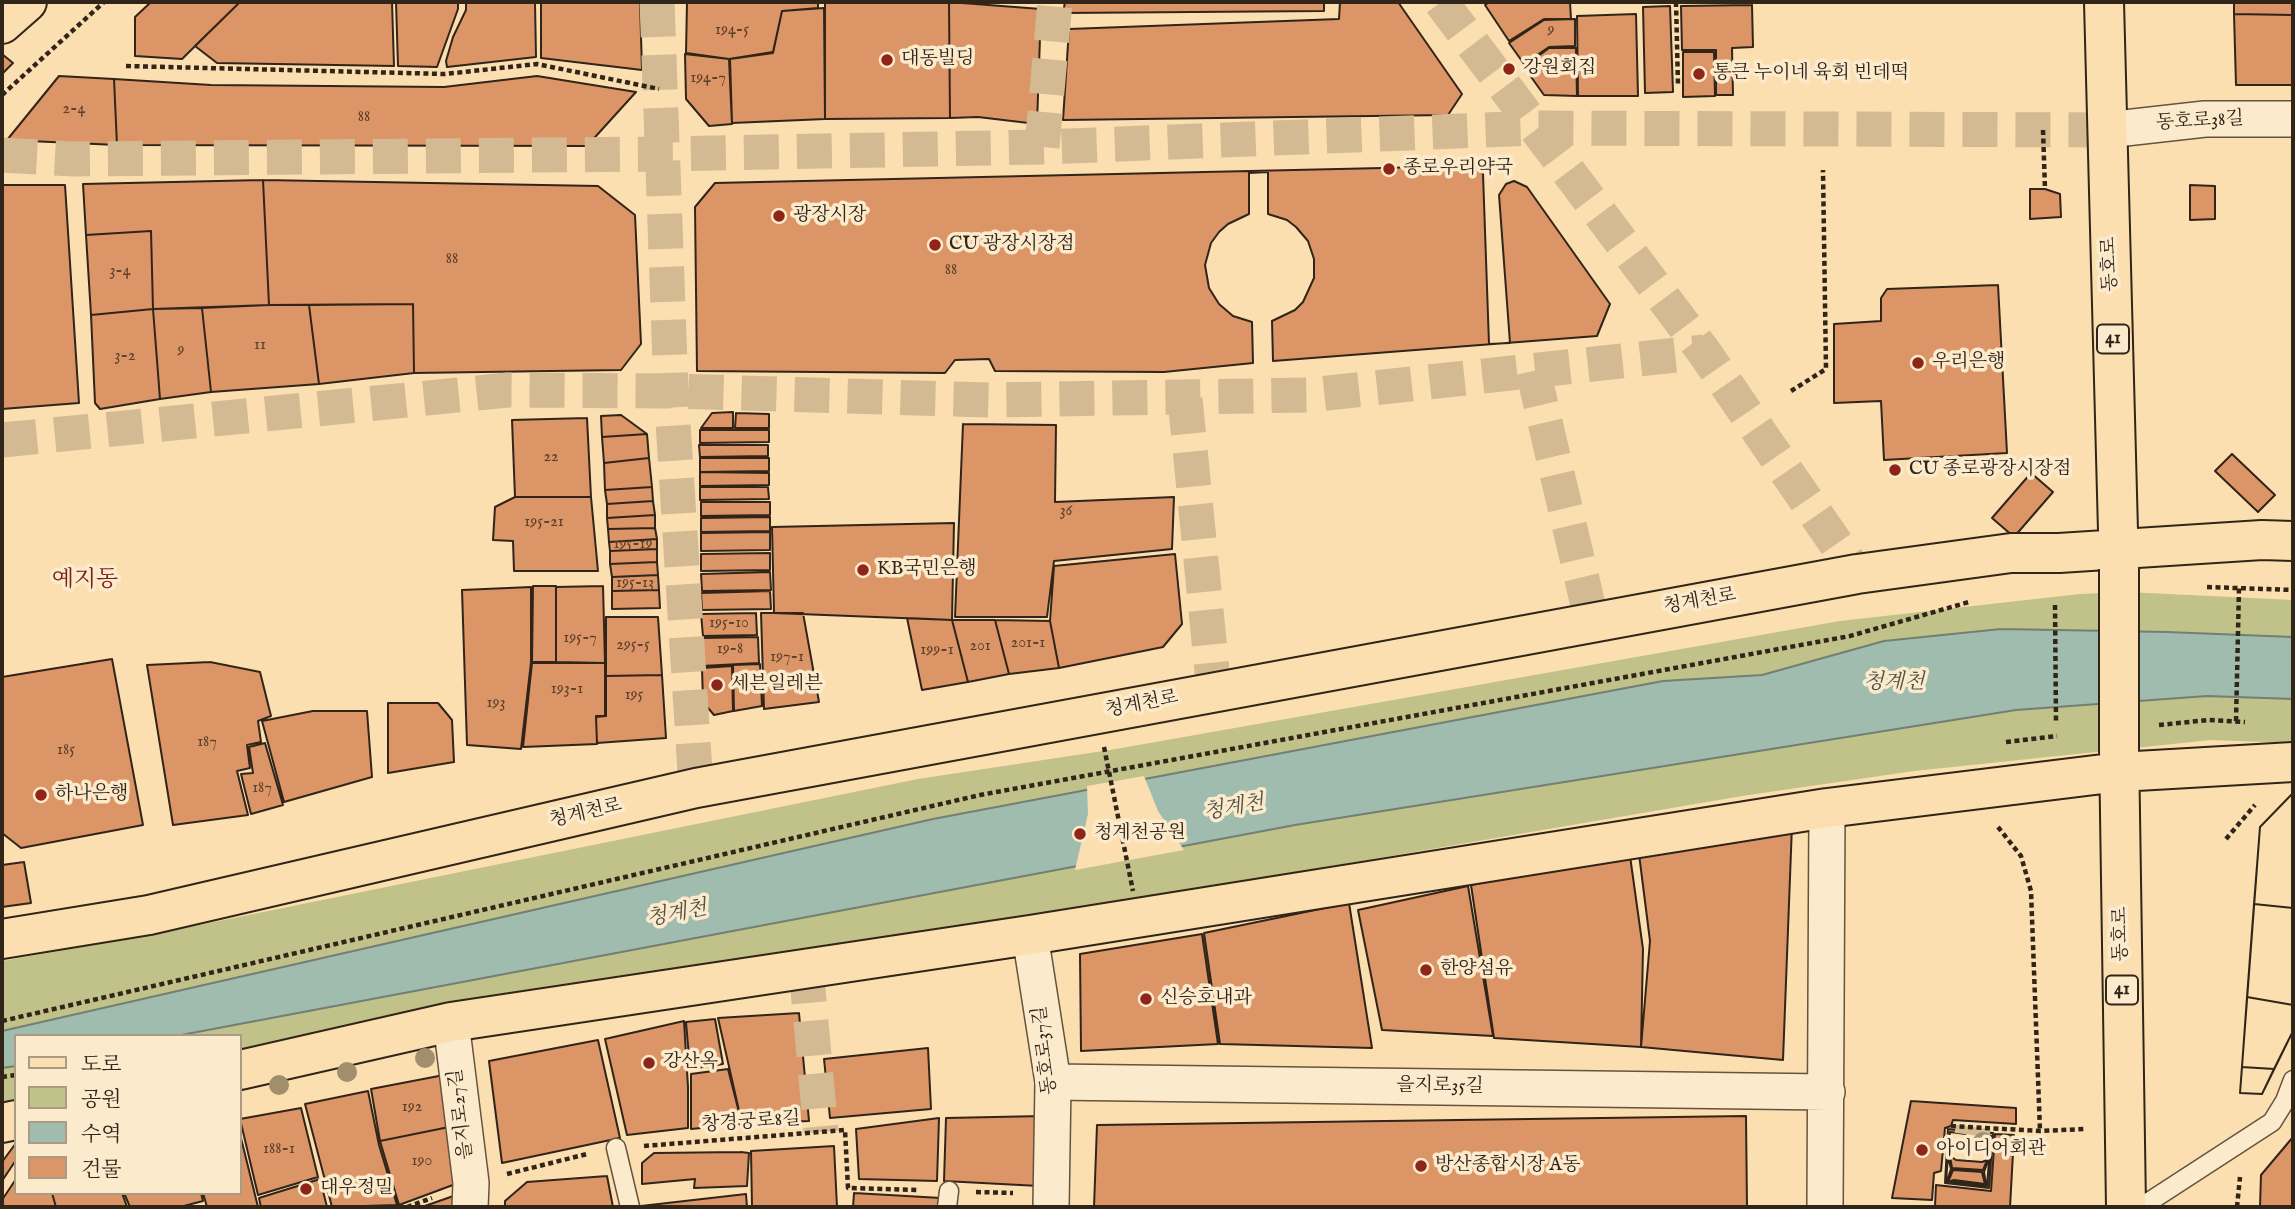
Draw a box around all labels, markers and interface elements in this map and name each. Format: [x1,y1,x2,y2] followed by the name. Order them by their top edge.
[715,21,749,41] house number: 194-5
[1548,21,1554,41] house number: 9
[901,49,974,71] place label: 대동빌딩
[879,52,895,68] marker: 대동빌딩
[1523,58,1596,80] place label: 강원회집
[1501,61,1517,77] marker: 강원회집
[1713,63,1909,85] place label: 통큰 누이네 육회 빈데떡
[1691,66,1707,82] marker: 통큰 누이네 육회 빈데떡
[690,69,726,89] house number: 194-7
[63,100,85,120] house number: 2-4
[358,108,370,128] house number: 88
[2155,108,2245,136] street label: 동호로38길
[1403,158,1513,180] place label: 종로우리약국
[1381,161,1397,177] marker: 종로우리약국
[793,205,866,227] place label: 광장시장
[771,208,787,224] marker: 광장시장
[949,234,1075,256] place label: CU 광장시장점
[2099,236,2123,292] street label: 동호로
[927,237,943,253] marker: CU 광장시장점
[446,250,458,270] house number: 88
[945,261,957,281] house number: 88
[109,262,131,282] house number: 3-4
[2097,324,2129,354] road number: 41
[254,336,266,356] house number: 11
[178,341,184,361] house number: 9
[115,347,135,367] house number: 3-2
[1932,352,2005,374] place label: 우리은행
[1910,355,1926,371] marker: 우리은행
[543,448,559,468] house number: 22
[1909,459,2071,481] place label: CU 종로광장시장점
[1887,462,1903,478] marker: CU 종로광장시장점
[1060,502,1072,522] house number: 36
[524,513,564,533] house number: 195-21
[613,535,653,555] house number: 195-19
[877,559,977,581] place label: KB국민은행
[855,562,871,578] marker: KB국민은행
[52,567,118,595] district label: 예지동
[616,574,654,594] house number: 195-13
[1662,584,1738,620] street label: 청계천로
[709,614,749,634] house number: 195-10
[563,629,597,649] house number: 195-7
[1011,634,1045,654] house number: 201-1
[616,636,650,656] house number: 295-5
[969,637,991,657] house number: 201
[717,640,743,660] house number: 19-8
[920,641,954,661] house number: 199-1
[770,648,804,668] house number: 197-1
[1864,671,1924,697] water label: 청계천
[731,674,823,696] place label: 세븐일레븐
[709,677,725,693] marker: 세븐일레븐
[551,680,583,700] house number: 193-1
[625,686,643,706] house number: 195
[1104,687,1180,723] street label: 청계천로
[487,694,505,714] house number: 193
[197,733,217,753] house number: 187
[57,741,75,761] house number: 185
[252,779,272,799] house number: 187
[55,784,128,806] place label: 하나은행
[33,787,49,803] marker: 하나은행
[1202,791,1266,827] water label: 청계천
[548,795,624,833] street label: 청계천로
[1094,823,1186,845] place label: 청계천공원
[1072,826,1088,842] marker: 청계천공원
[645,897,709,933] water label: 청계천
[2110,906,2134,962] street label: 동호로
[1440,959,1513,981] place label: 한양섬유
[1418,962,1434,978] marker: 한양섬유
[2106,975,2138,1004] road number: 41
[1160,988,1252,1010] place label: 신승호내과
[1138,991,1154,1007] marker: 신승호내과
[1029,1004,1063,1096] street label: 동호로37길
[14,1034,242,1195] legend
[81,1052,122,1079] text: 도로
[663,1052,718,1074] place label: 강산옥
[641,1055,657,1071] marker: 강산옥
[445,1067,479,1161] street label: 을지로27길
[1396,1075,1484,1099] street label: 을지로35길
[81,1087,122,1114] text: 공원
[402,1098,422,1118] house number: 192
[701,1108,801,1138] street label: 창경궁로8길
[81,1122,122,1149] text: 수역
[1936,1139,2046,1161] place label: 아이디어회관
[263,1140,295,1160] house number: 188-1
[1914,1142,1930,1158] marker: 아이디어회관
[412,1152,432,1172] house number: 190
[1435,1155,1580,1177] place label: 방산종합시장 A동
[81,1157,122,1184] text: 건물
[1413,1158,1429,1174] marker: 방산종합시장 A동
[320,1178,393,1200] place label: 대우정밀
[298,1181,314,1197] marker: 대우정밀

